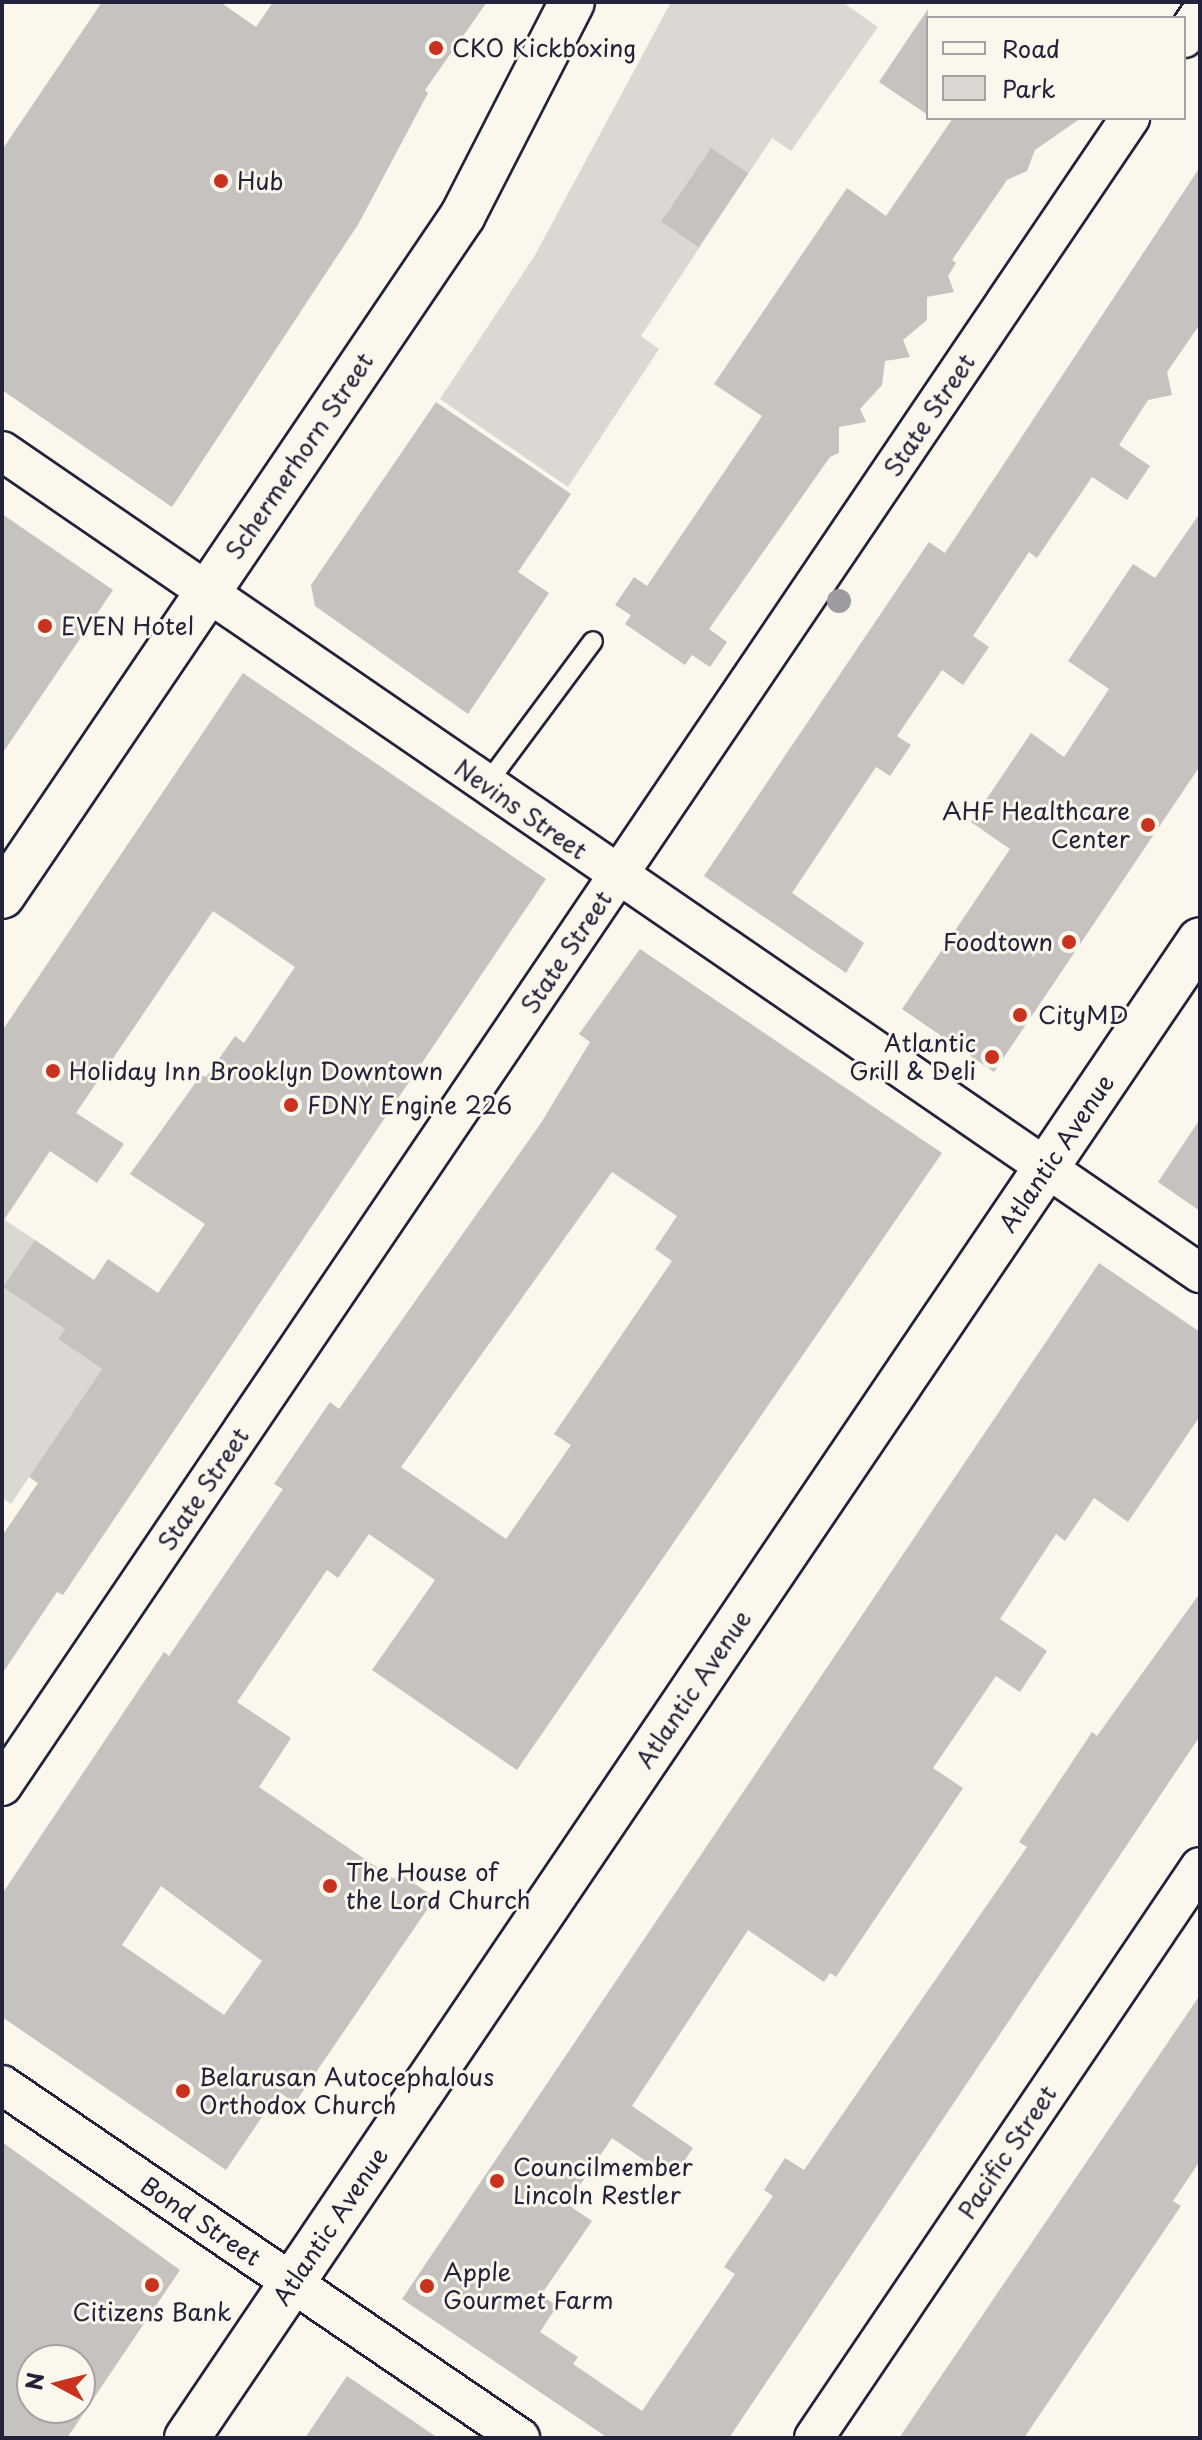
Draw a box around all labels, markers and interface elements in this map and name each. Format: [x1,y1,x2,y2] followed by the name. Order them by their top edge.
[926,16,1186,120] legend
[1002,30,1060,66] text: Road
[452,34,638,62] place label: CKO Kickboxing
[427,39,445,57] marker: CKO Kickboxing
[1002,70,1056,106] text: Park
[237,167,283,195] place label: Hub
[212,172,230,190] marker: Hub
[219,348,379,564] street label: Schermerhorn Street
[878,348,980,482] street label: State Street
[61,612,195,640] place label: EVEN Hotel
[36,617,54,635] marker: EVEN Hotel
[449,753,593,865] street label: Nevins Street
[942,797,1130,853] place label: AHF Healthcare Center
[1137,814,1159,836] marker: AHF Healthcare Center
[515,885,617,1019] street label: State Street
[943,928,1053,956] place label: Foodtown
[1060,933,1078,951] marker: Foodtown
[1038,1001,1129,1029] place label: CityMD
[1009,1004,1031,1026] marker: CityMD
[848,1029,976,1085] place label: Atlantic Grill & Deli
[983,1048,1001,1066] marker: Atlantic Grill & Deli
[69,1057,445,1085] place label: Holiday Inn Brooklyn Downtown
[44,1062,62,1080] marker: Holiday Inn Brooklyn Downtown
[993,1070,1119,1236] street label: Atlantic Avenue
[307,1091,514,1119] place label: FDNY Engine 226
[282,1096,300,1114] marker: FDNY Engine 226
[152,1422,254,1556] street label: State Street
[630,1606,756,1772] street label: Atlantic Avenue
[346,1858,532,1914] place label: The House of the Lord Church
[321,1877,339,1895] marker: The House of the Lord Church
[199,2063,494,2119] place label: Belarusan Autocephalous Orthodox Church
[952,2079,1062,2225] street label: Pacific Street
[174,2082,192,2100] marker: Belarusan Autocephalous Orthodox Church
[267,2143,393,2309] street label: Atlantic Avenue
[513,2153,693,2209] place label: Councilmember Lincoln Restler
[136,2171,266,2271] street label: Bond Street
[488,2172,506,2190] marker: Councilmember Lincoln Restler
[443,2258,615,2314] place label: Apple Gourmet Farm
[143,2276,161,2294] marker: Citizens Bank
[418,2277,436,2295] marker: Apple Gourmet Farm
[72,2298,232,2326] place label: Citizens Bank
[16,2344,96,2424] north arrow
[16,2371,51,2392] text: N

